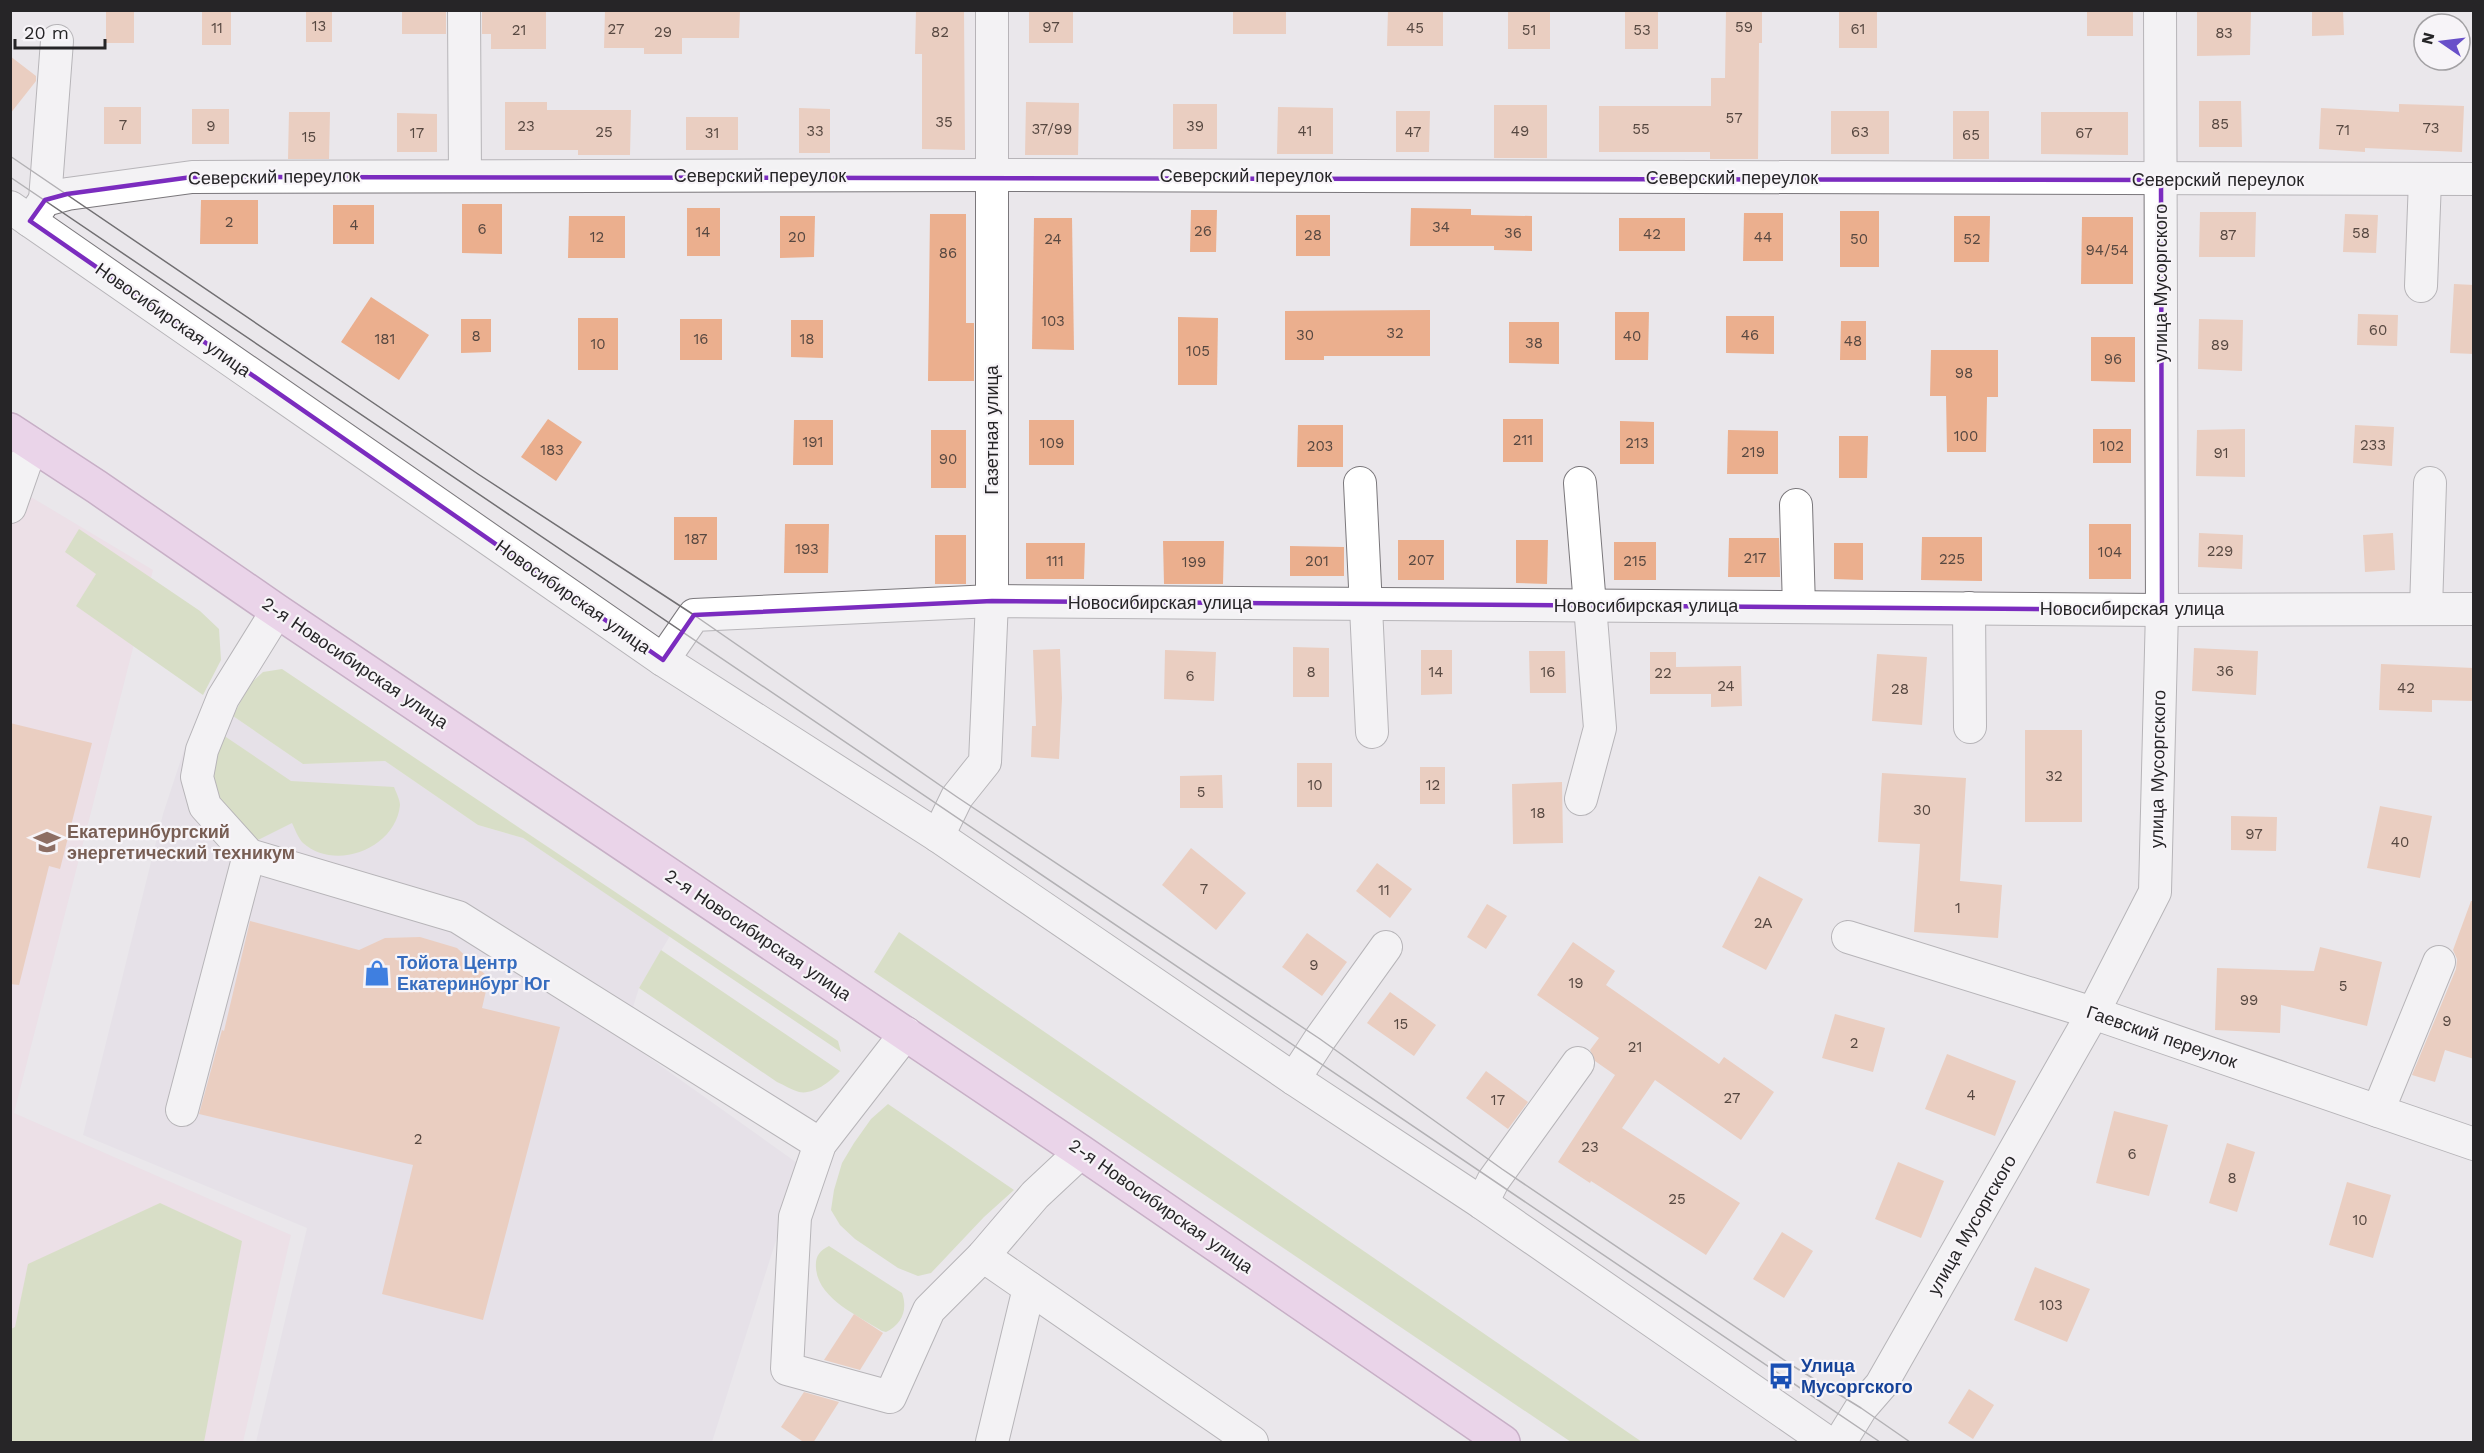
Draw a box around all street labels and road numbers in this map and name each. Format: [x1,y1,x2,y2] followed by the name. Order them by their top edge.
[188,164,360,189] street label: Северский переулок
[674,165,846,186] street label: Северский переулок
[1160,165,1332,186] street label: Северский переулок
[1646,167,1818,188] street label: Северский переулок
[2132,169,2304,190] street label: Северский переулок
[2150,204,2171,362] street label: улица Мусоргского
[92,258,256,382] street label: Новосибирская улица
[981,364,1002,495] street label: Газетная улица
[492,535,656,659] street label: Новосибирская улица
[258,592,453,733] street label: 2-я Новосибирская улица
[1068,592,1253,613] street label: Новосибирская улица
[1554,595,1739,616] street label: Новосибирская улица
[2040,598,2225,619] street label: Новосибирская улица
[2146,690,2169,848] street label: улица Мусоргского
[661,864,856,1005] street label: 2-я Новосибирская улица
[2084,1001,2240,1072] street label: Гаевский переулок
[1065,1134,1258,1278] street label: 2-я Новосибирская улица
[1923,1151,2020,1299] street label: улица Мусоргского

